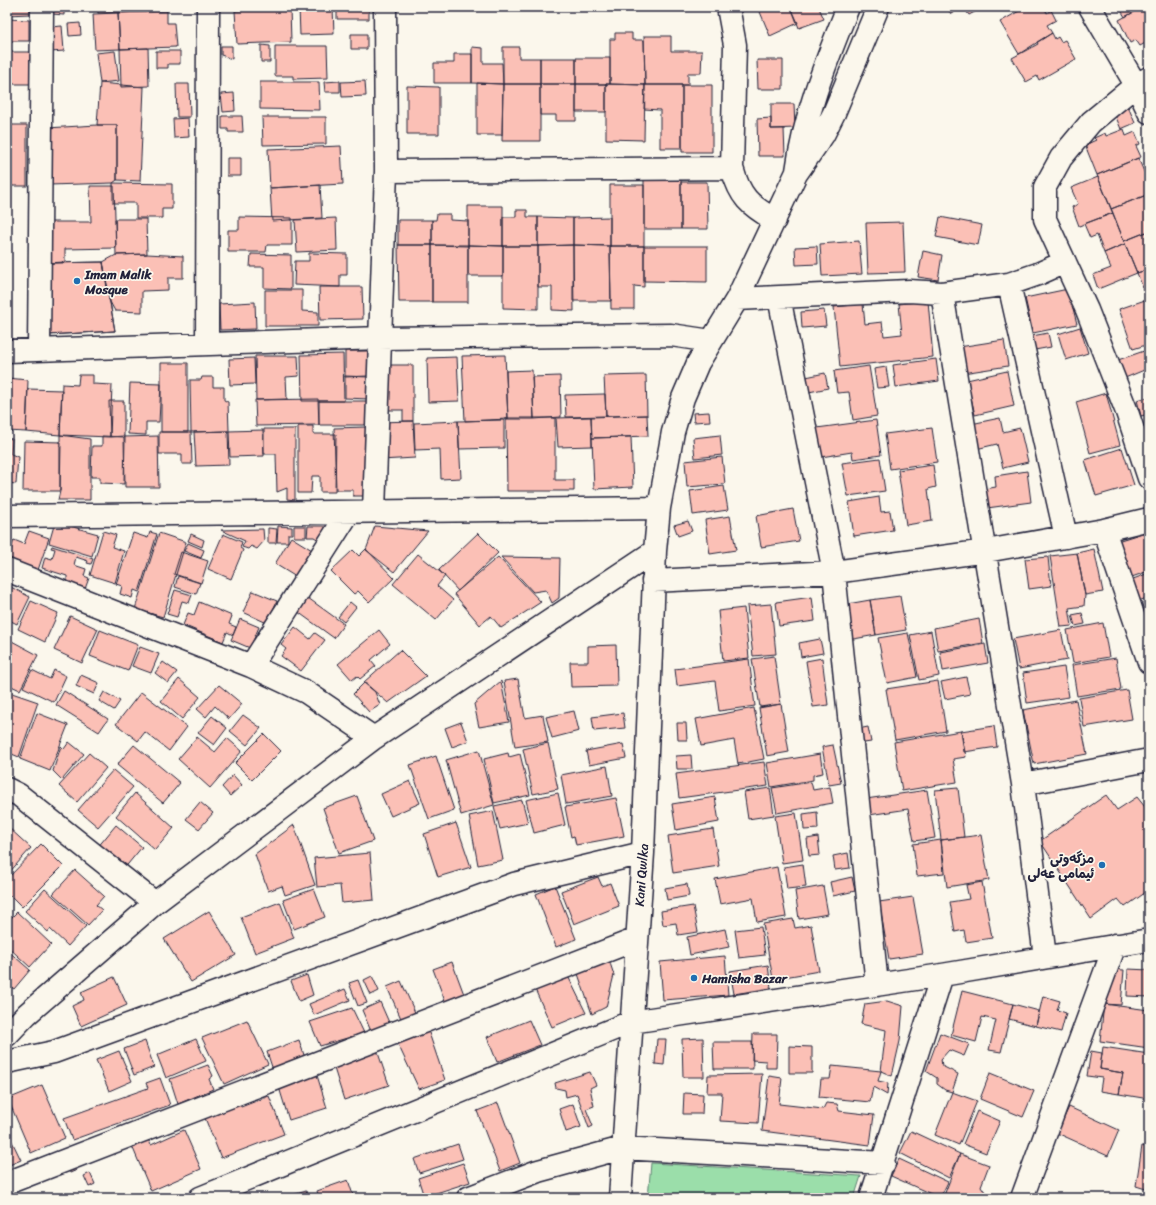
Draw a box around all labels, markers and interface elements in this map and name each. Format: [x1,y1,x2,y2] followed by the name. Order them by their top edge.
[84,263,152,301] place label: Imam Malik Mosque
[72,276,82,286] marker: Imam Malik Mosque
[628,842,655,907] street label: Kani Qwlka
[1028,847,1094,885] place label: مزگەوتی ئیمامی عەلی
[1097,860,1107,870] marker: مزگەوتی ئیمامی عەلی
[701,967,788,990] place label: Hamisha Bazar
[689,973,699,983] marker: Hamisha Bazar

